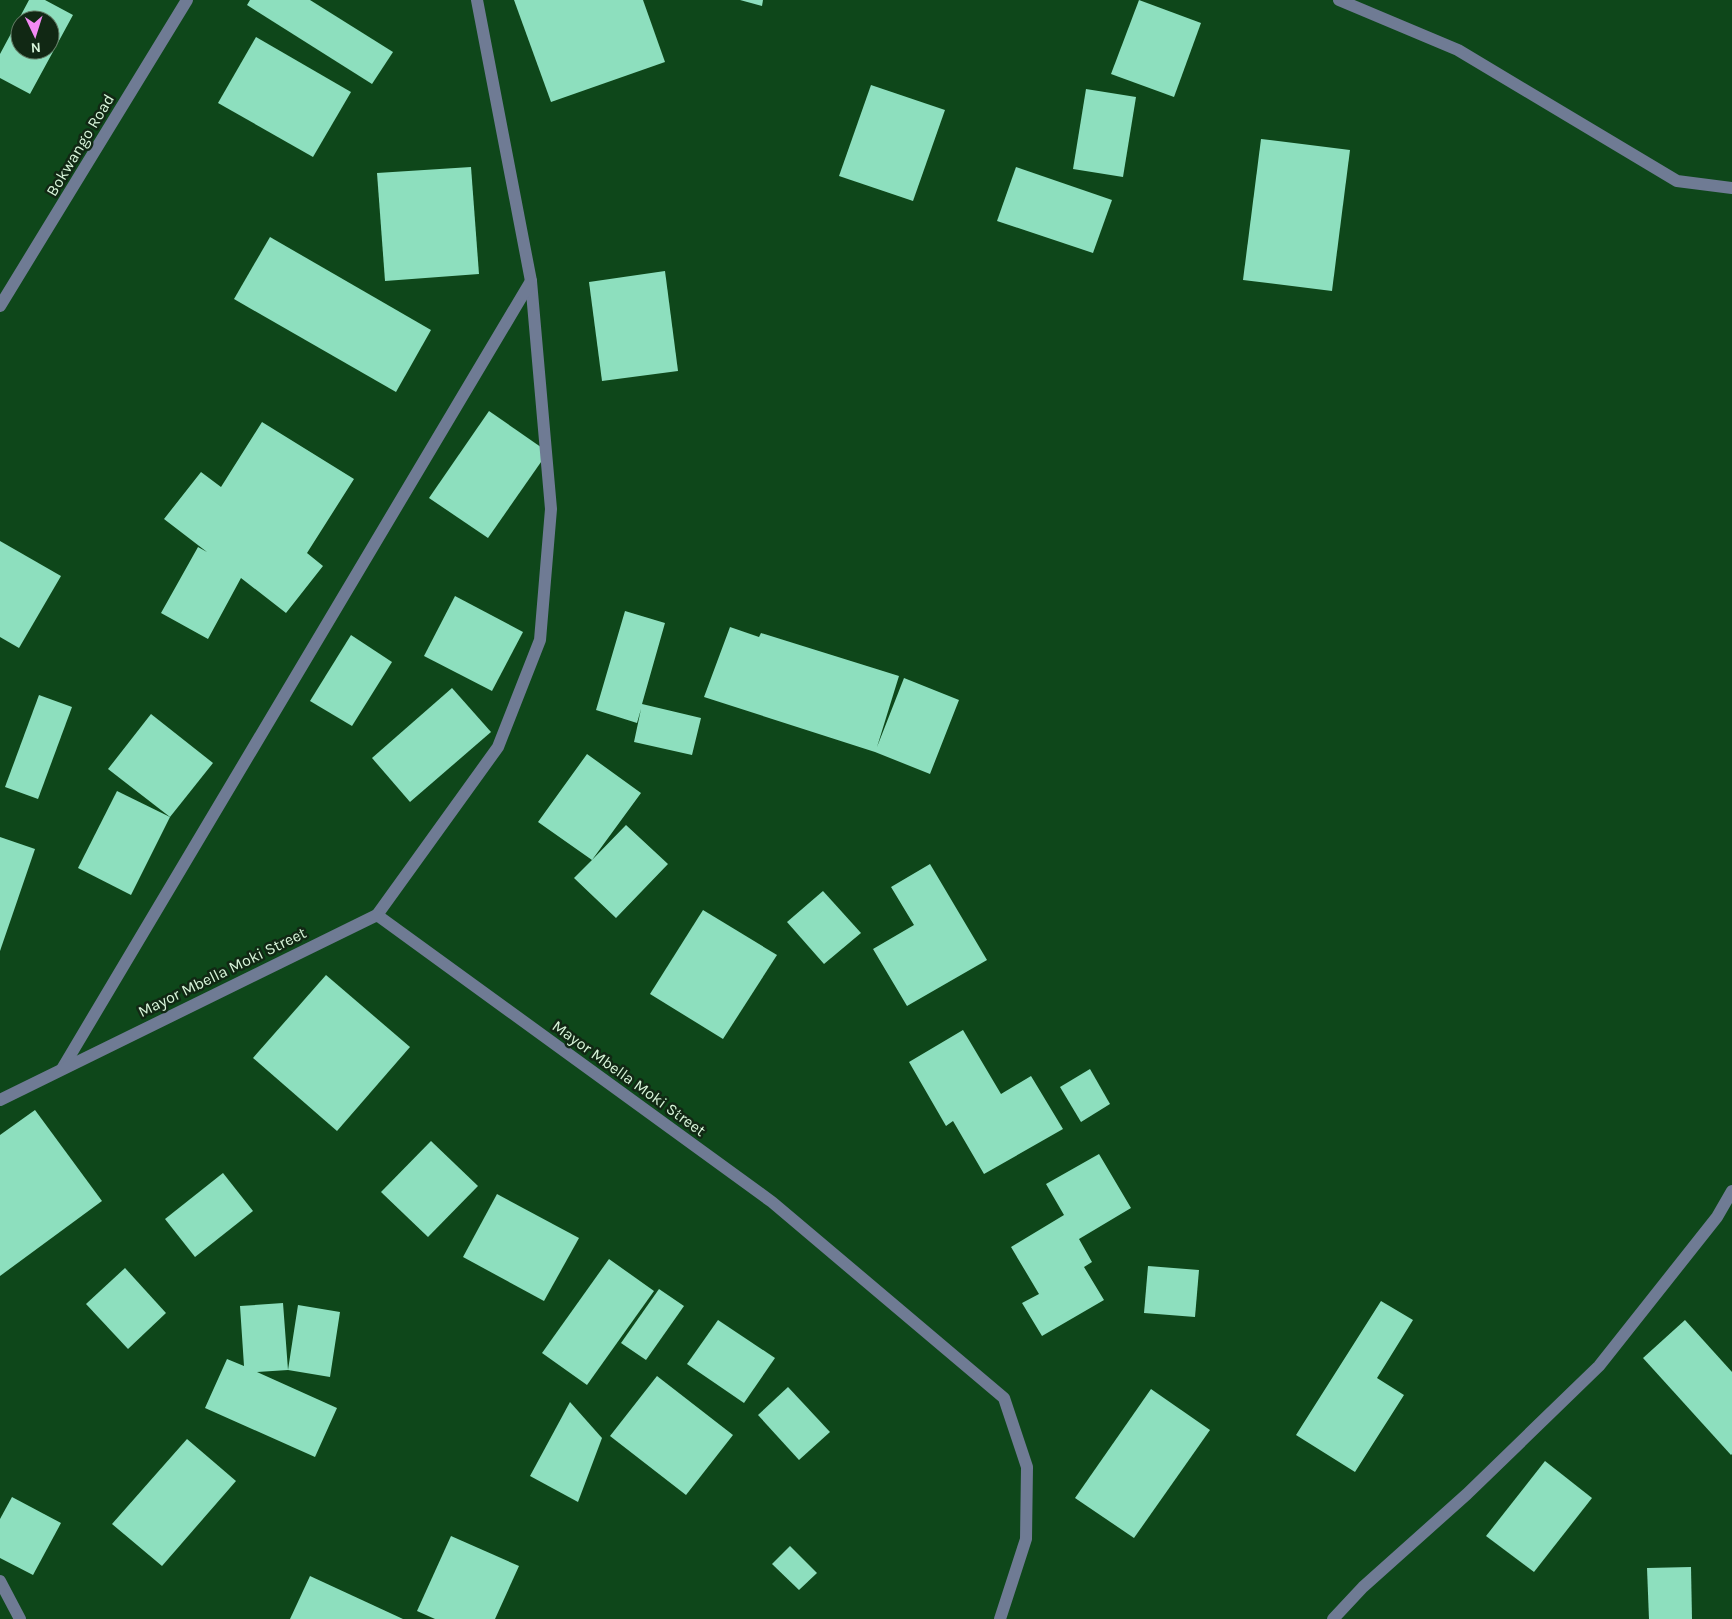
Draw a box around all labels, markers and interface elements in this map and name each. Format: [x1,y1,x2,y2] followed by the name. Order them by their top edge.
[10,10,60,60] north arrow
[30,39,41,56] text: N
[42,90,118,200] street label: Bokwango Road
[135,923,309,1021] street label: Mayor Mbella Moki Street
[549,1016,709,1140] street label: Mayor Mbella Moki Street

